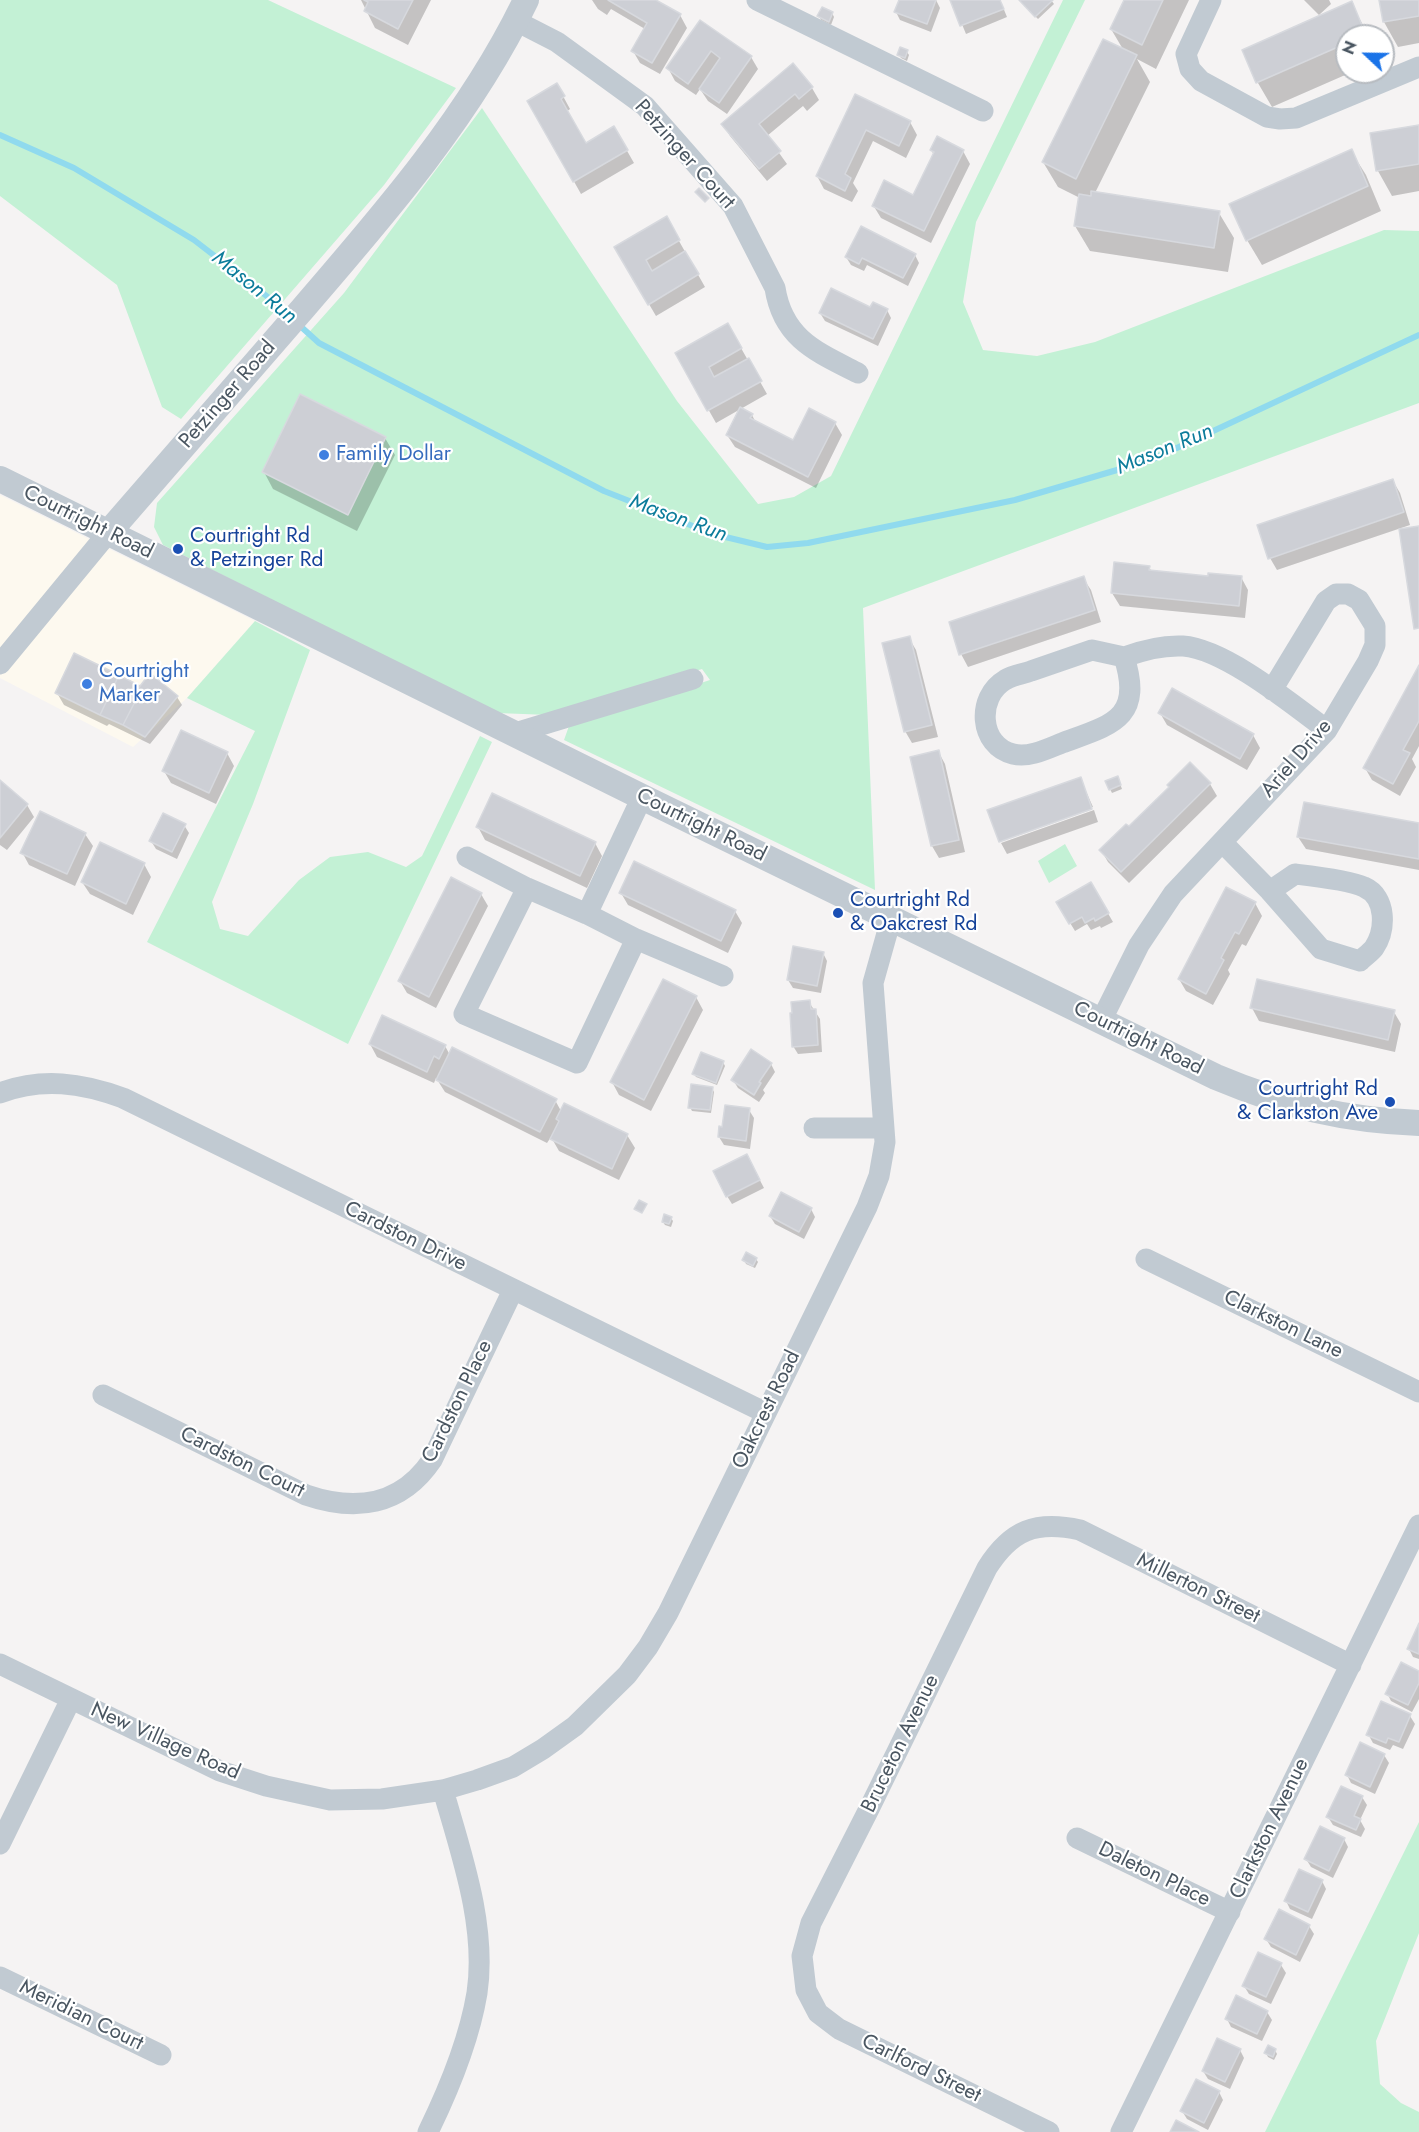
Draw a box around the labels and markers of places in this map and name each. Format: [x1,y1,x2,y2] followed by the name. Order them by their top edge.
[336,442,451,468] place label: Family Dollar
[317,448,331,462] marker: Family Dollar
[190,524,323,574] place label: Courtright Rd & Petzinger Rd
[171,542,185,556] marker: Courtright Rd & Petzinger Rd
[99,659,189,709] place label: Courtright Marker
[80,677,94,691] marker: Courtright Marker
[850,888,977,938] place label: Courtright Rd & Oakcrest Rd
[831,906,845,920] marker: Courtright Rd & Oakcrest Rd
[1237,1077,1378,1127] place label: Courtright Rd & Clarkston Ave
[1383,1095,1397,1109] marker: Courtright Rd & Clarkston Ave

